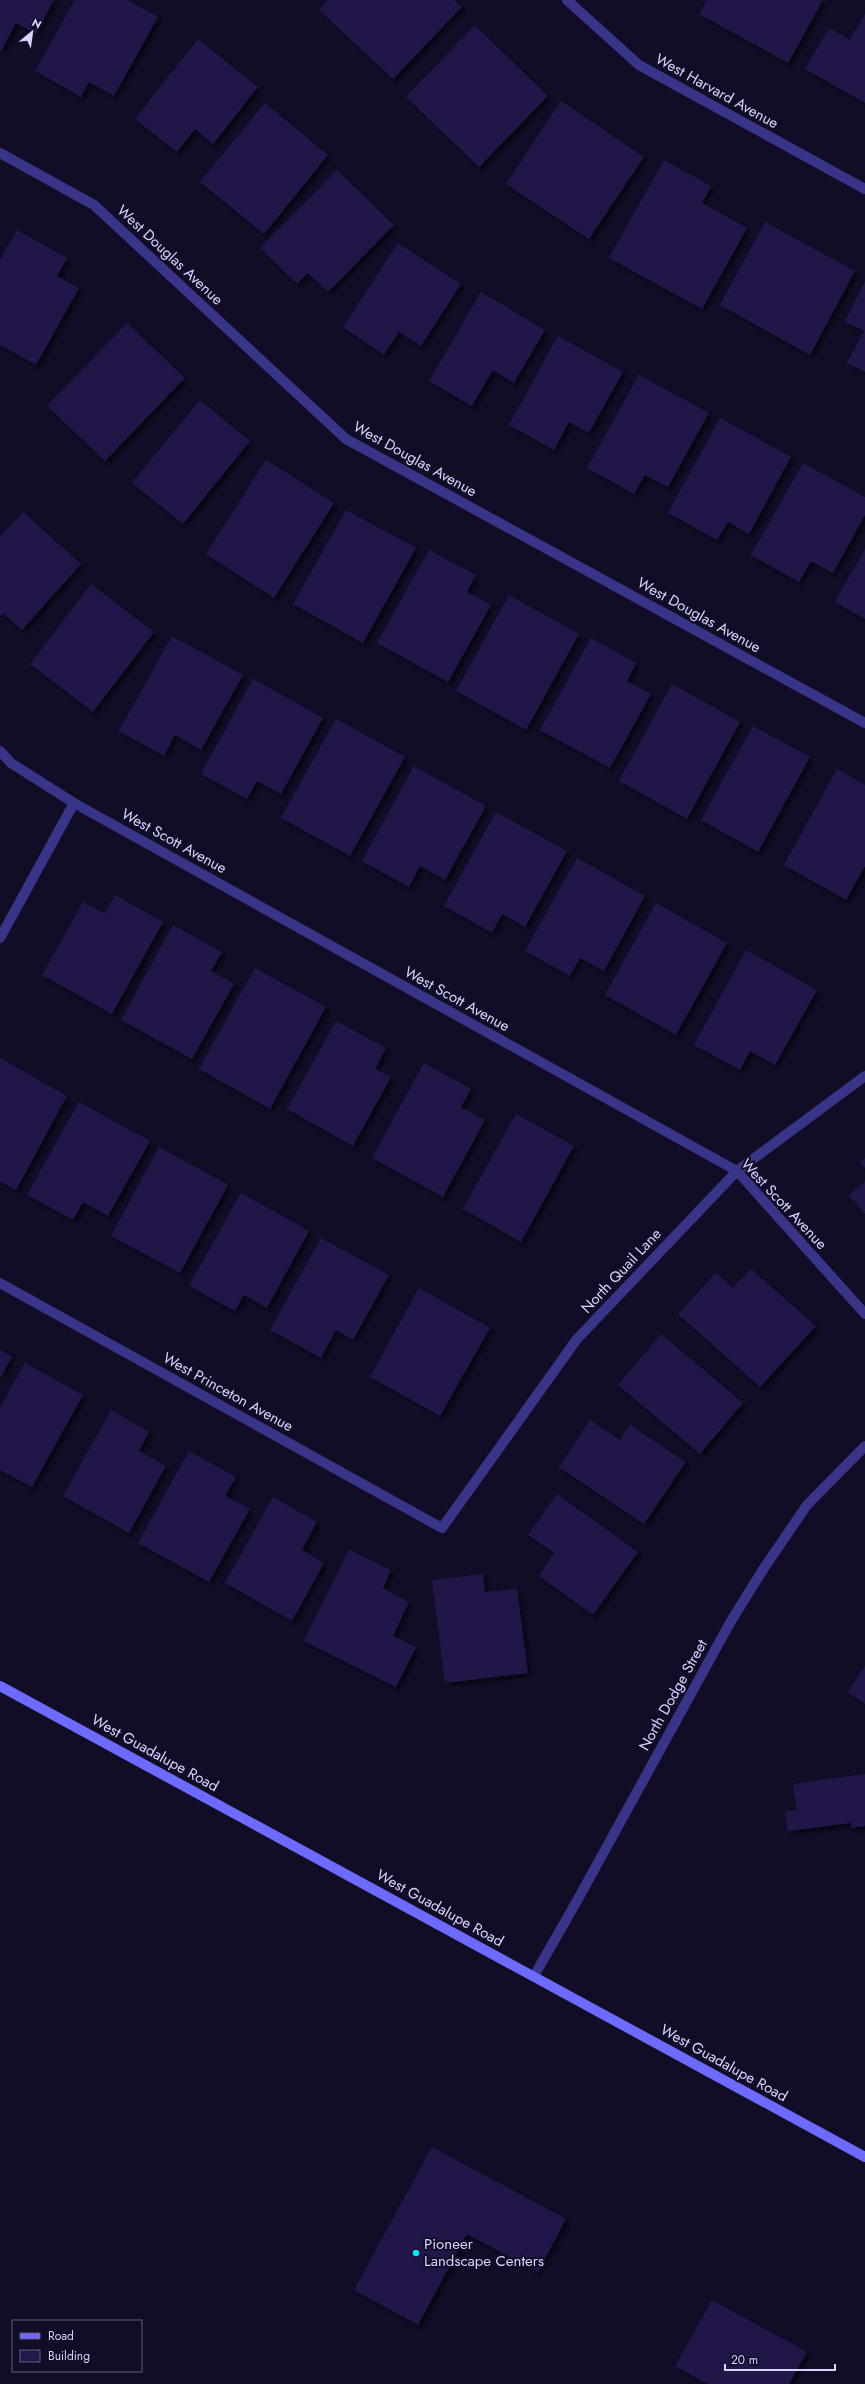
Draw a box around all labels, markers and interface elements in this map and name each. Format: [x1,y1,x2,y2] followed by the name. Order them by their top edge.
[12,12,52,52] north arrow
[29,14,45,32] text: N
[651,48,783,134] street label: West Harvard Avenue
[112,200,228,310] street label: West Douglas Avenue
[349,416,481,502] street label: West Douglas Avenue
[633,572,765,658] street label: West Douglas Avenue
[117,803,231,879] street label: West Scott Avenue
[400,961,514,1037] street label: West Scott Avenue
[736,1154,832,1255] street label: West Scott Avenue
[576,1223,666,1318] street label: North Quail Lane
[159,1347,297,1437] street label: West Princeton Avenue
[633,1635,713,1755] street label: North Dodge Street
[87,1709,223,1797] street label: West Guadalupe Road
[372,1864,508,1952] street label: West Guadalupe Road
[656,2019,792,2107] street label: West Guadalupe Road
[424,2233,544,2272] place label: Pioneer Landscape Centers
[411,2248,421,2258] marker: Pioneer Landscape Centers
[12,2320,142,2372] legend
[48,2327,74,2345] text: Road
[725,2346,835,2372] scale bar
[48,2347,90,2365] text: Building
[731,2351,758,2369] text: 20 m

